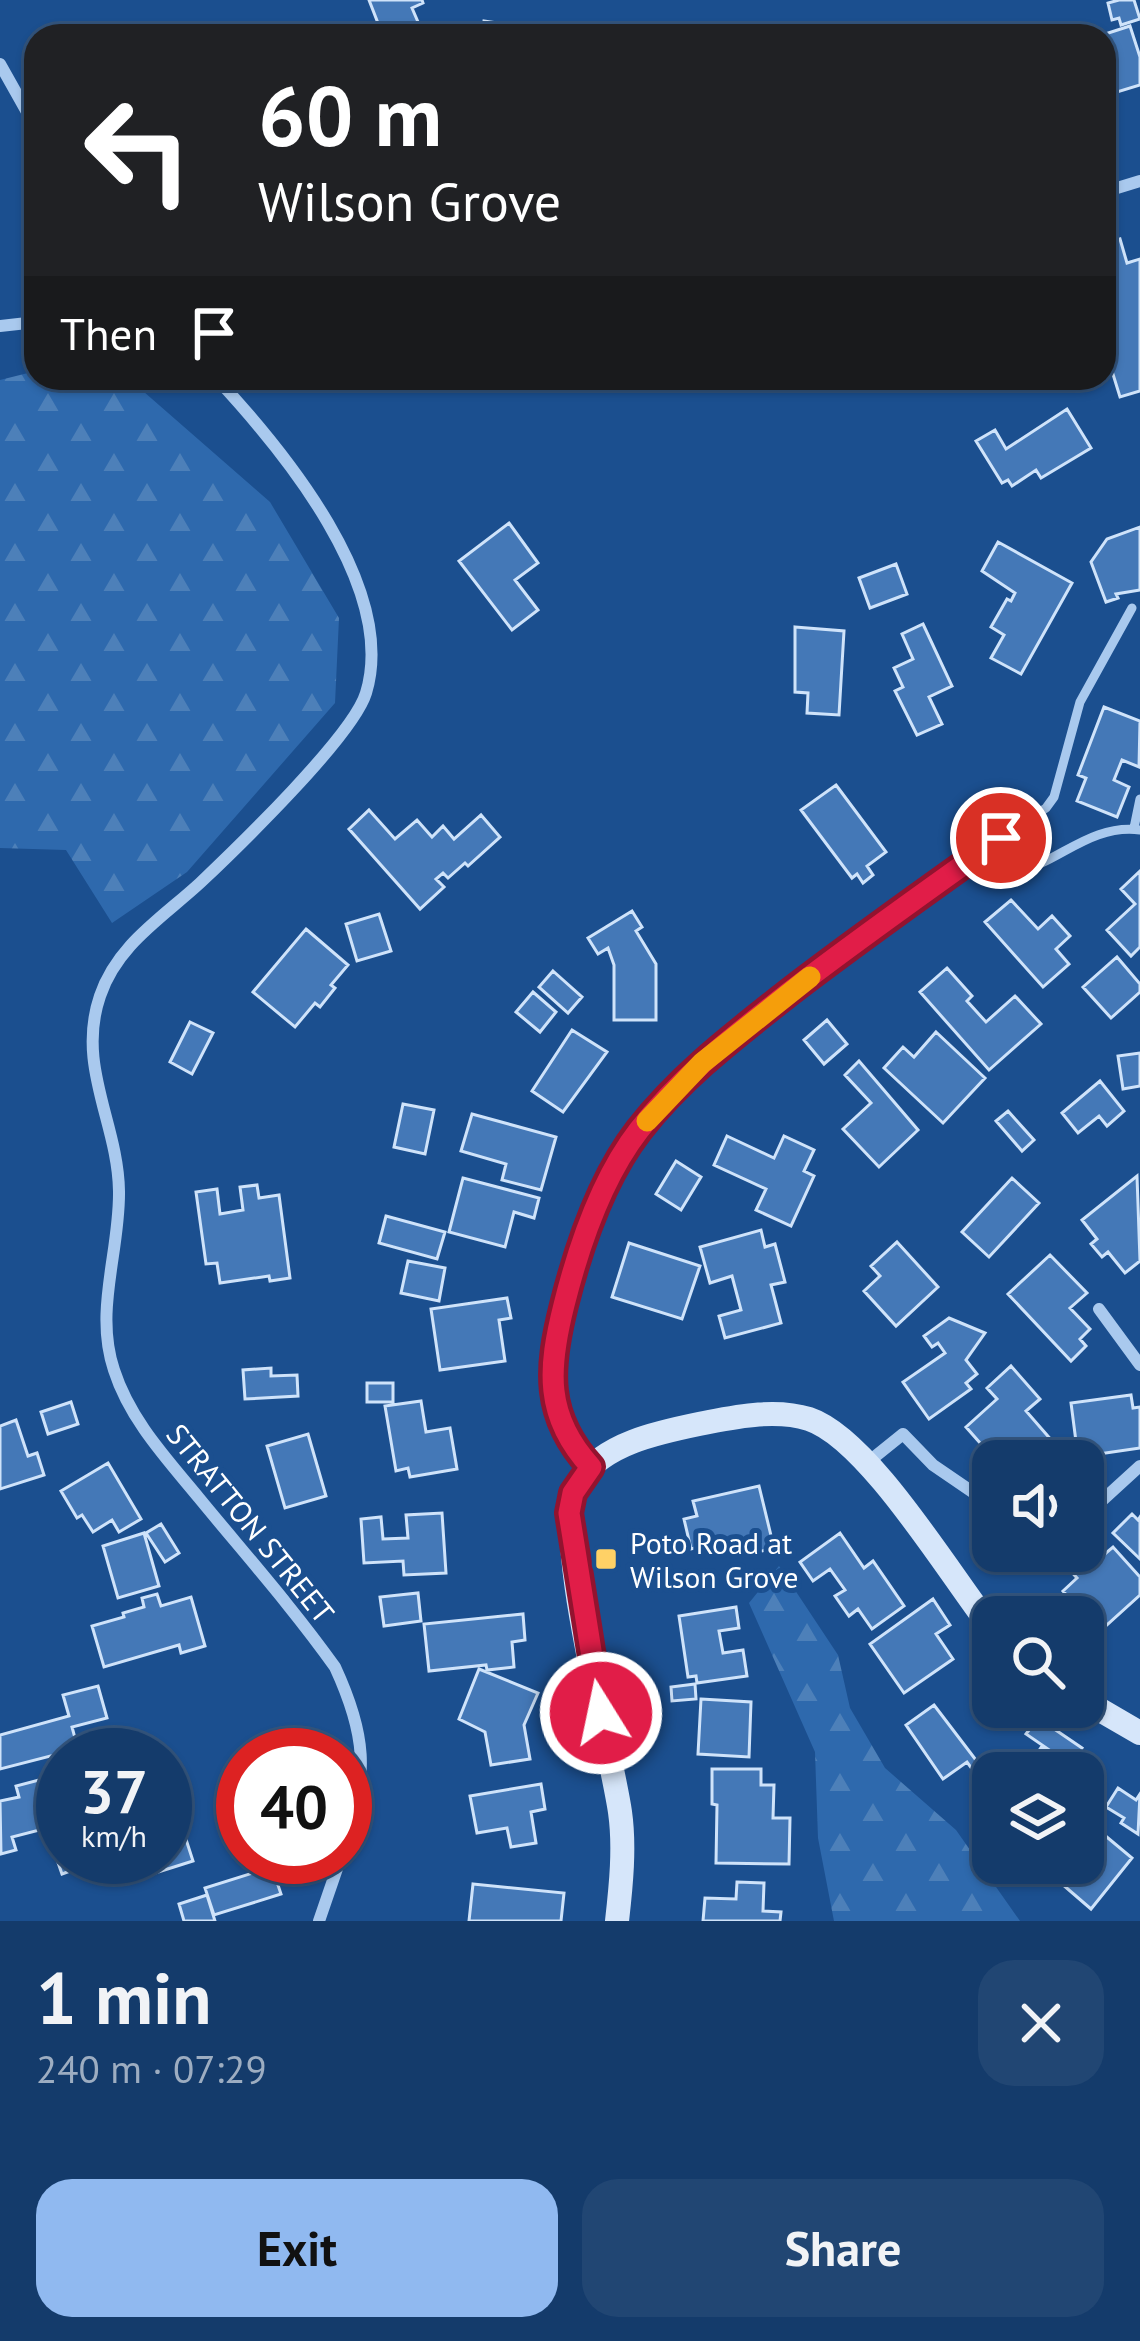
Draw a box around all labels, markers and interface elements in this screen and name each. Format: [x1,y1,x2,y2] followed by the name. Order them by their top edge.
[258,60,442,169] text: 60 m
[60,72,216,228] icon: left
[258,166,561,236] text: Wilson Grove
[181,300,247,366] icon: arrive
[60,304,157,362] text: Then
[950,787,1052,889] pin
[968,805,1034,871] icon: arrive
[159,1415,344,1631] street label: STRATTON STREET
[972,1440,1104,1884] map controls
[972,1440,1104,1572] button: sound
[630,1523,798,1596] place label: Poto Road at Wilson Grove
[593,1546,619,1572] marker: Poto Road at Wilson Grove
[972,1596,1104,1728] button: search
[538,1650,664,1776] position arrow
[216,1728,372,1884] speed limit sign: 40
[80,1752,148,1830] text: 37
[972,1752,1104,1884] button: layers
[81,1816,147,1855] text: km/h
[36,1951,212,2044] text: 1 min
[978,1960,1104,2086] button: close
[36,2043,267,2094] text: 240 m · 07:29
[36,2179,558,2317] button: Exit
[582,2179,1104,2317] button: Share

